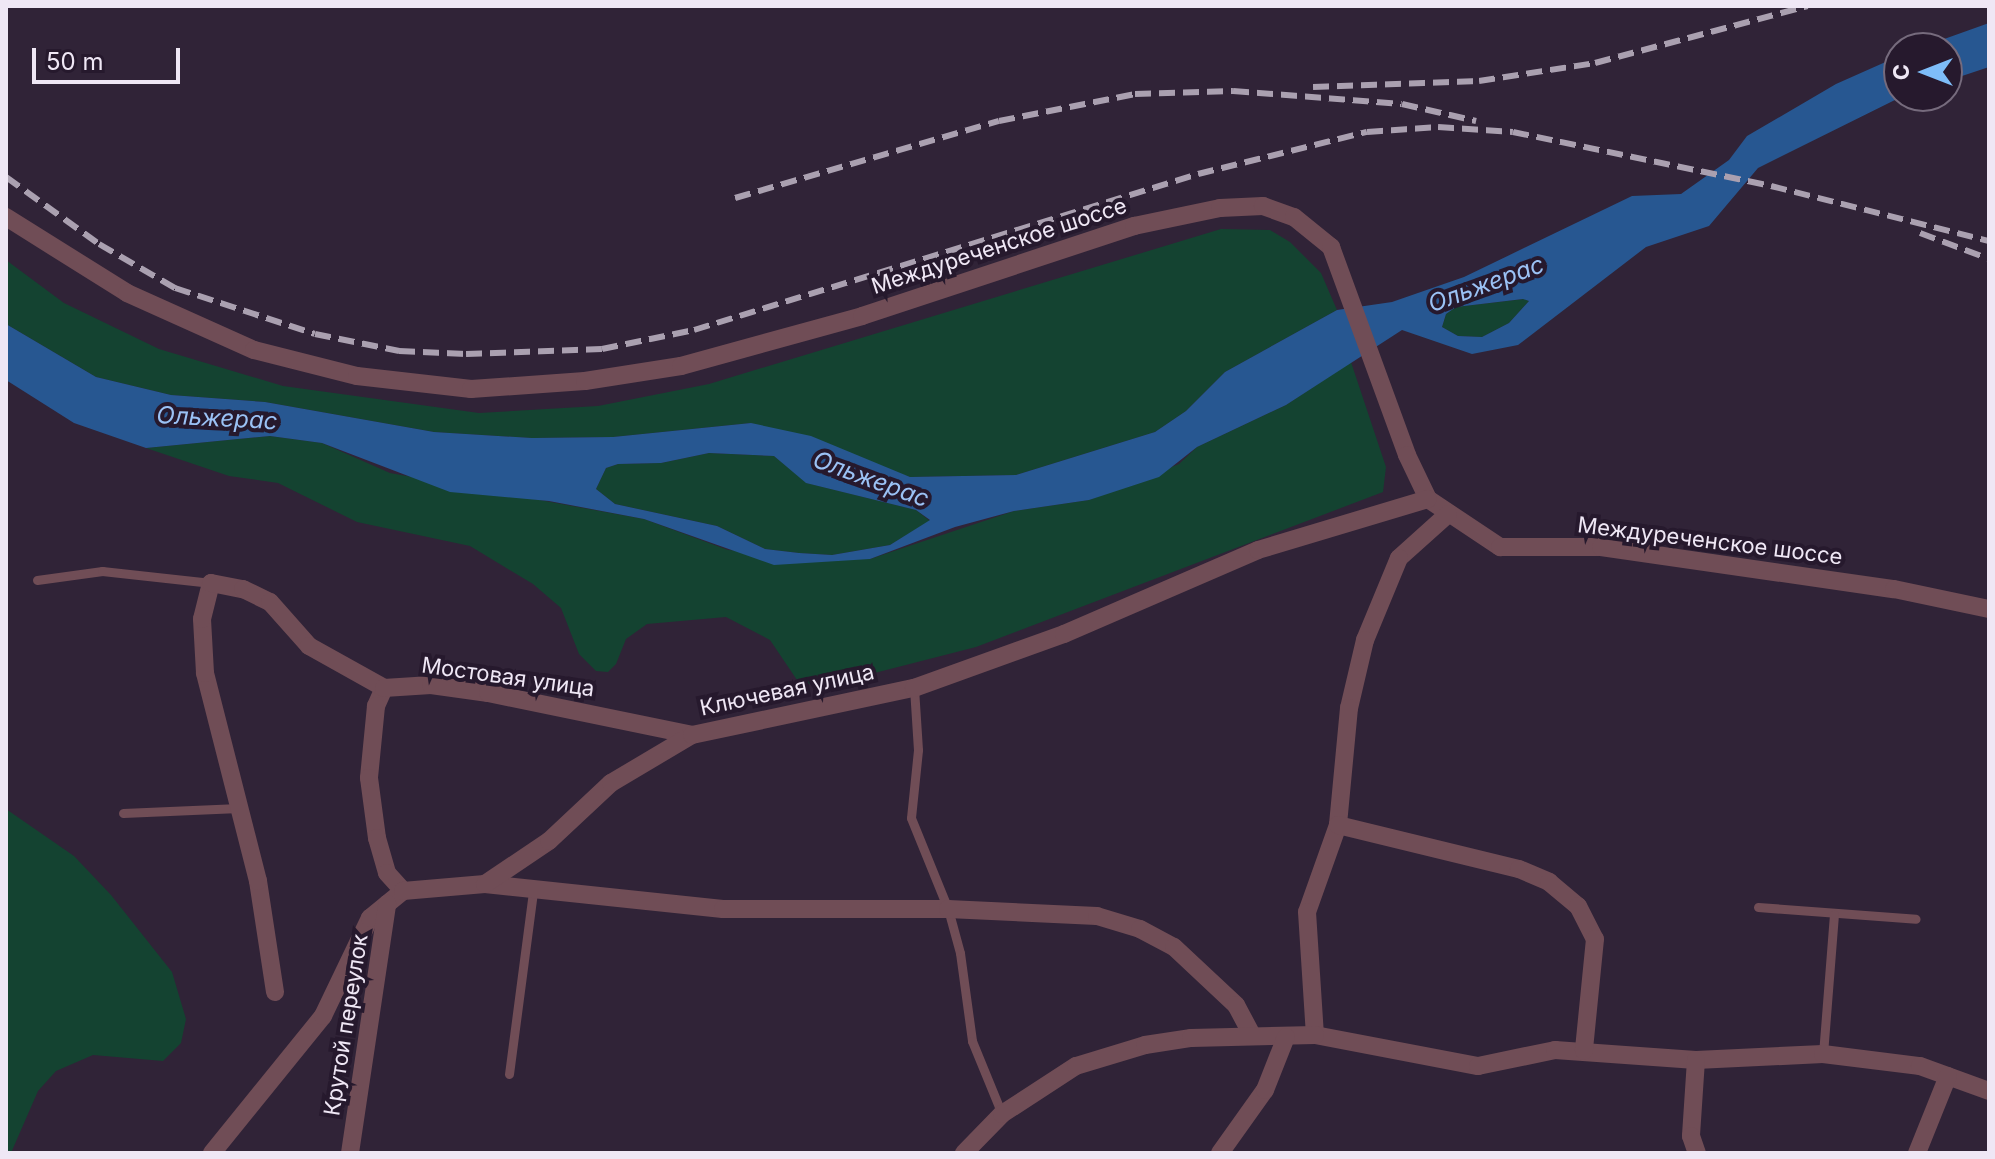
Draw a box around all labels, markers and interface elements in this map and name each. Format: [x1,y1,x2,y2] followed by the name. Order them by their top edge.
[36,32,184,82] scale bar
[1883,32,1963,112] north arrow
[46,47,104,76] text: 50 m
[1888,64,1914,80] text: С
[868,192,1130,300] street label: Междуреченское шоссе
[1424,250,1548,318] water label: Ольжерас
[156,400,278,436] water label: Ольжерас
[809,445,933,513] water label: Ольжерас
[1576,512,1844,570] street label: Междуреченское шоссе
[420,652,596,702] street label: Мостовая улица
[697,659,877,721] street label: Ключевая улица
[319,932,373,1118] street label: Крутой переулок

